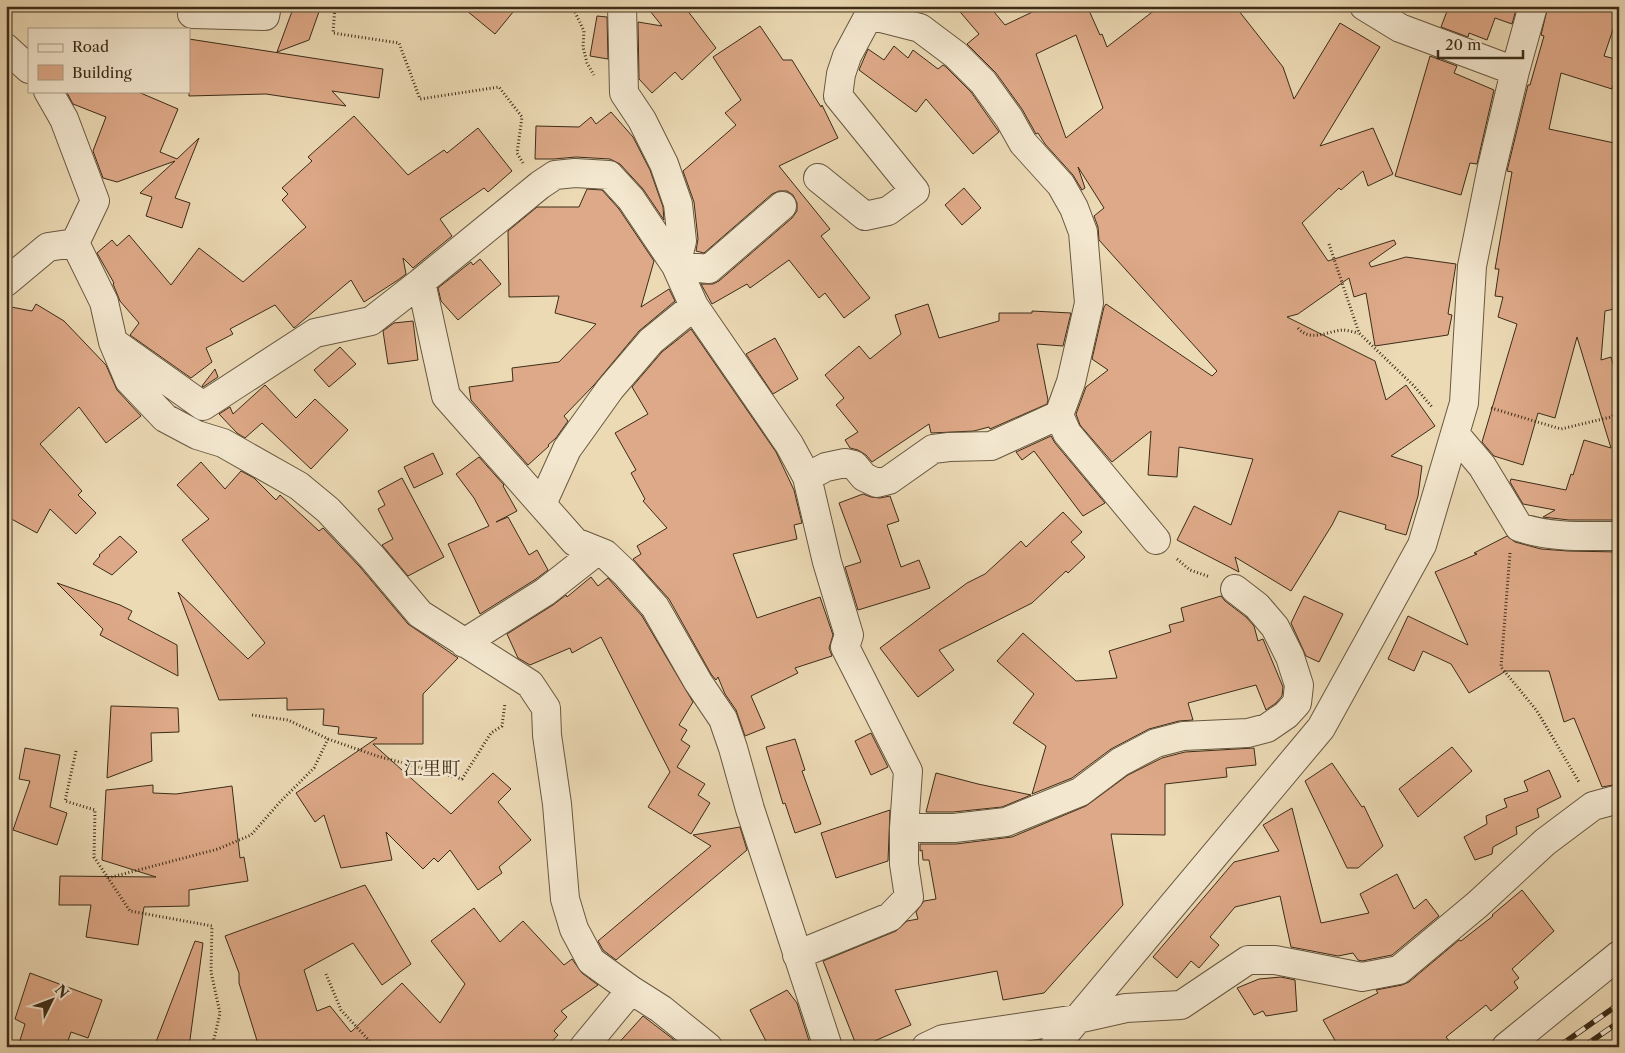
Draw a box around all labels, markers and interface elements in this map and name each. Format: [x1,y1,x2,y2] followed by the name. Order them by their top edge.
[28,28,190,92] legend
[1438,28,1522,60] scale bar
[1445,35,1481,54] text: 20 m
[72,37,109,56] text: Road
[72,63,132,82] text: Building
[403,757,461,780] district label: 江里町
[28,976,78,1026] north arrow
[51,981,72,1002] text: N

